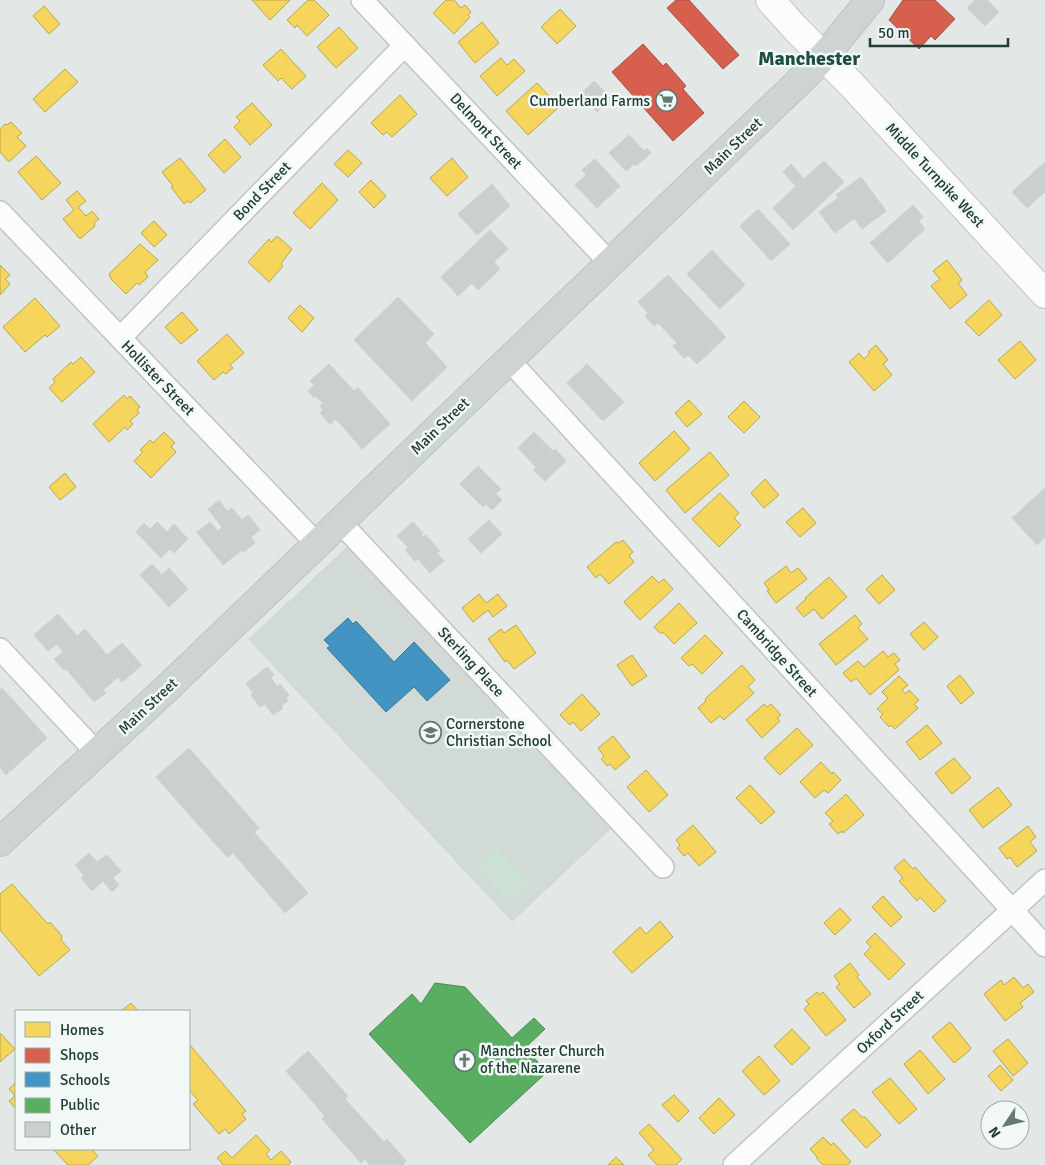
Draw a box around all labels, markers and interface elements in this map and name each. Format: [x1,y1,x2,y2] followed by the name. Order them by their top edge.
[870,15,1008,47] scale bar
[878,24,909,42] text: 50 m
[758,46,860,71] district label: Manchester
[446,89,526,173] street label: Delmont Street
[654,89,678,113] supermarket icon: Cumberland Farms
[529,92,650,110] place label: Cumberland Farms
[700,114,766,178] street label: Main Street
[882,119,988,231] street label: Middle Turnpike West
[229,158,295,224] street label: Bond Street
[118,337,198,419] street label: Hollister Street
[407,394,473,458] street label: Main Street
[733,605,821,701] street label: Cambridge Street
[434,623,508,701] street label: Sterling Place
[115,674,181,738] street label: Main Street
[446,715,552,750] place label: Cornerstone Christian School
[418,721,442,745] school or university icon: Cornerstone Christian School
[853,986,927,1058] street label: Oxford Street
[15,1010,190,1150] legend
[60,1021,104,1039] text: Homes
[480,1042,605,1077] place label: Manchester Church of the Nazarene
[60,1046,99,1064] text: Shops
[452,1048,476,1072] church icon: Manchester Church of the Nazarene
[60,1071,111,1089] text: Schools
[60,1096,100,1114] text: Public
[980,1100,1030,1150] north arrow
[60,1121,97,1139] text: Other
[985,1123,1005,1141] text: N

